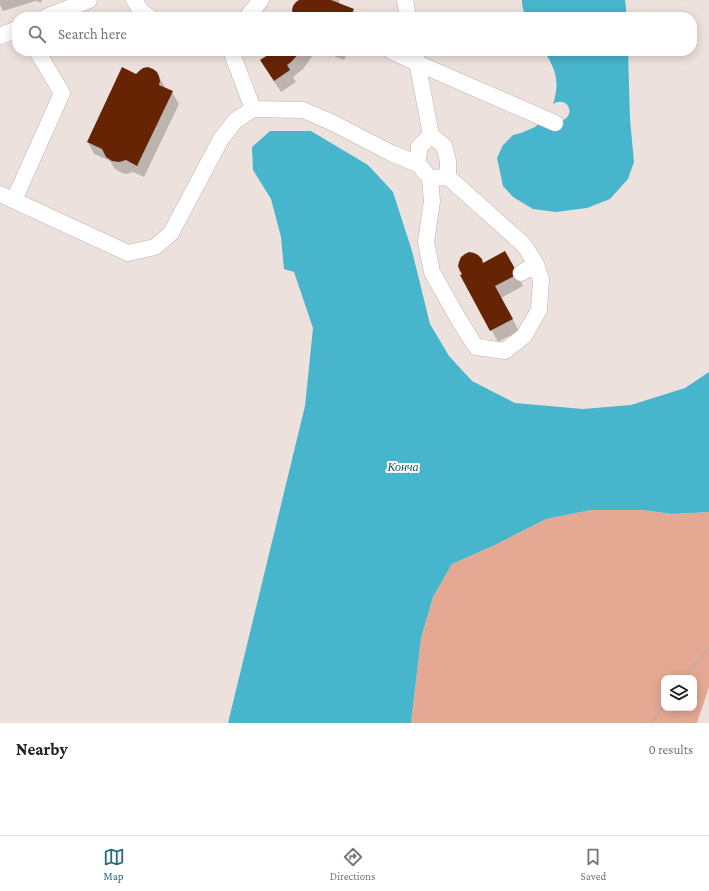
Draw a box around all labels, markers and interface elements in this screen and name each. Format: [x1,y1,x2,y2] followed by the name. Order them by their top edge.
[12,12,697,56] search box
[26,23,48,45] icon: search
[58,26,127,42] text: Search here
[386,460,419,474] water label: Конча
[661,675,697,711] map controls
[661,675,697,711] button: layers
[16,740,68,759] text: Nearby
[648,742,693,757] text: 0 results
[103,846,125,882] tab: Map
[330,846,375,882] tab: Directions
[581,846,606,882] tab: Saved

